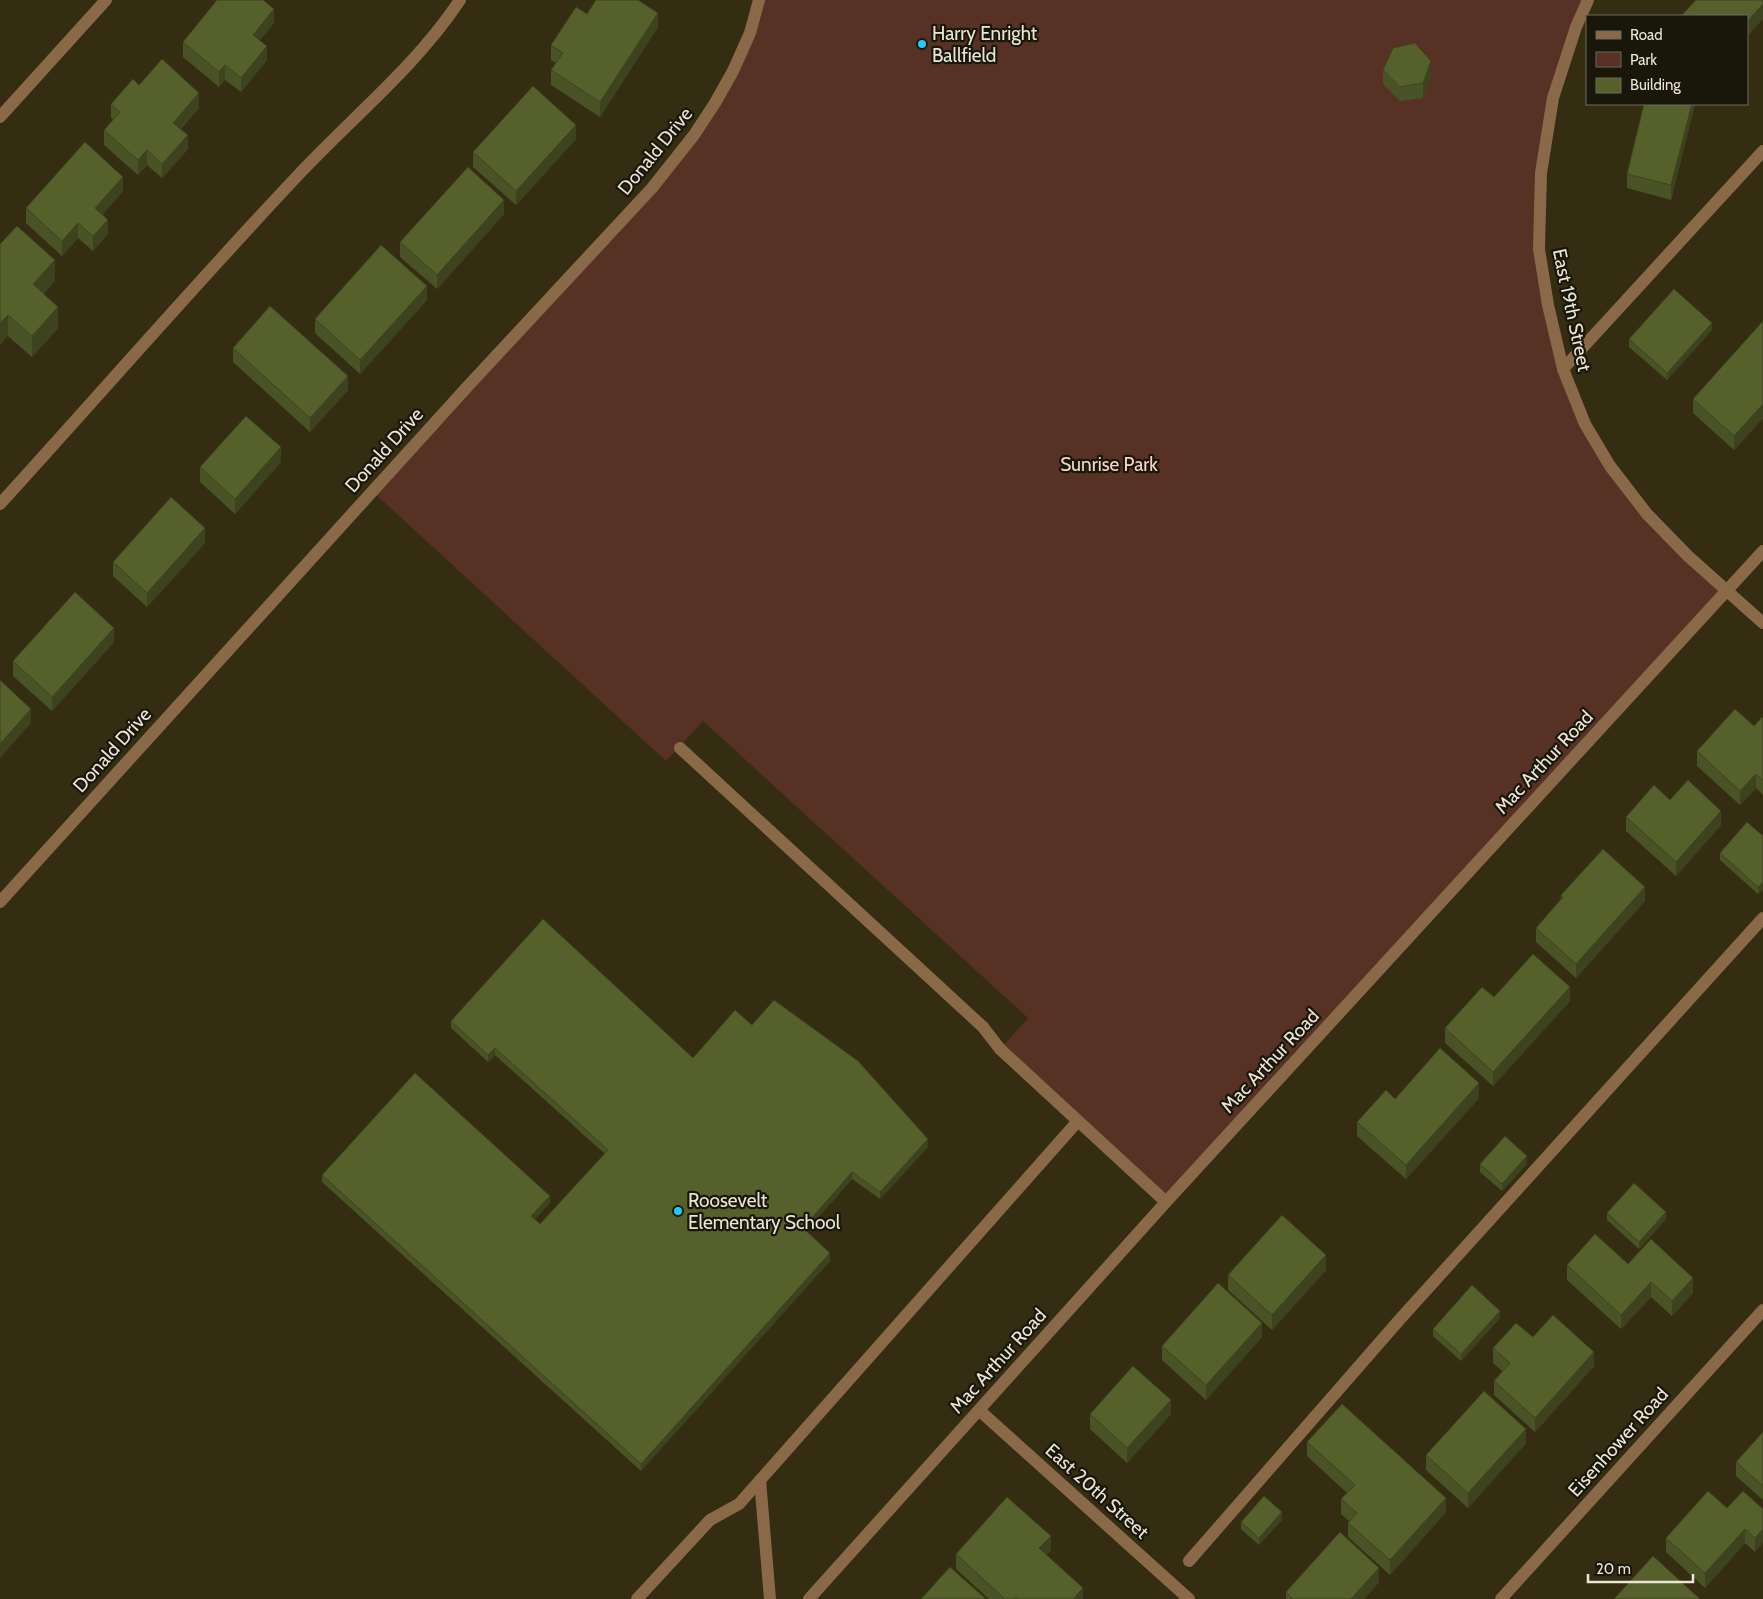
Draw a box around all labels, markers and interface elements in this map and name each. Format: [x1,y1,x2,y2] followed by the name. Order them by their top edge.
[1586,15,1748,105] legend
[932,22,1038,67] place label: Harry Enright Ballfield
[1630,26,1663,44] text: Road
[916,38,928,50] marker: Harry Enright Ballfield
[1630,51,1657,69] text: Park
[1630,76,1681,94] text: Building
[613,102,697,199] street label: Donald Drive
[1548,246,1596,374] street label: East 19th Street
[340,403,428,497] street label: Donald Drive
[1060,453,1158,476] park label: Sunrise Park
[68,703,156,797] street label: Donald Drive
[1490,705,1598,819] street label: Mac Arthur Road
[1216,1004,1324,1118] street label: Mac Arthur Road
[688,1189,841,1234] place label: Roosevelt Elementary School
[672,1205,684,1217] marker: Roosevelt Elementary School
[945,1304,1051,1418] street label: Mac Arthur Road
[1563,1383,1673,1501] street label: Eisenhower Road
[1041,1439,1154,1544] street label: East 20th Street
[1588,1552,1693,1584] scale bar
[1596,1560,1631,1578] text: 20 m

